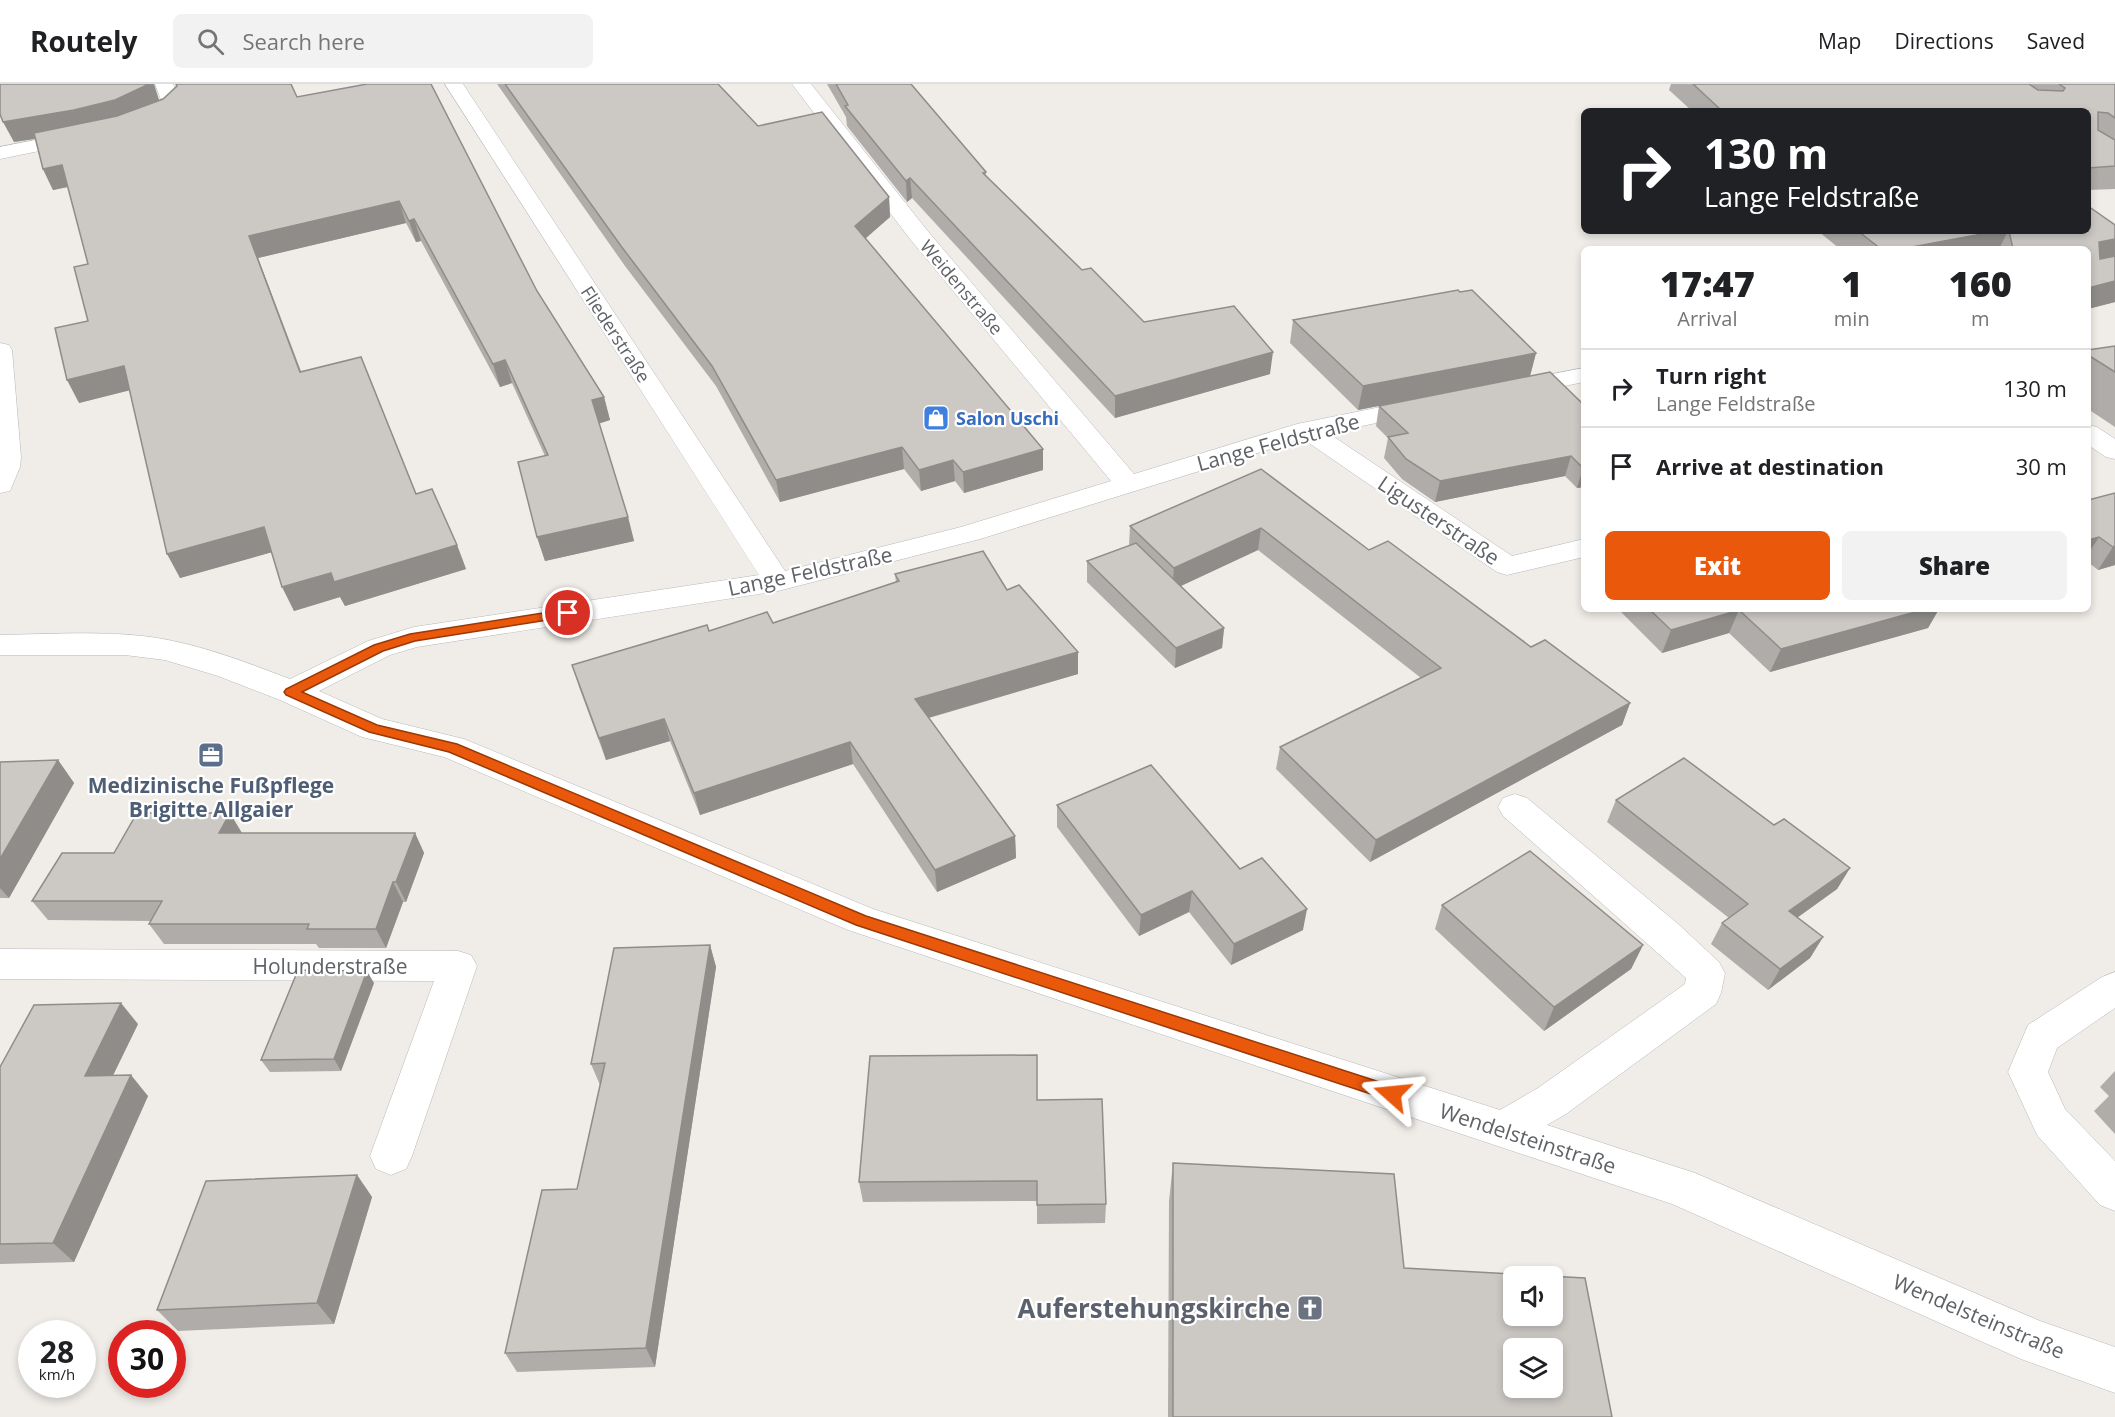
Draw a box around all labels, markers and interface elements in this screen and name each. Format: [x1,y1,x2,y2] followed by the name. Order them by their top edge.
[173,14,593,68] search box
[30,22,137,60] text: Routely
[194,25,227,58] icon: search
[242,26,365,56] text: Search here
[1818,27,1861,55] text: Map
[1894,27,1994,55] text: Directions
[2027,27,2085,55] text: Saved
[1704,124,1828,181] text: 130 m
[1605,132,1683,210] icon: right
[1704,178,1919,215] text: Lange Feldstraße
[915,234,1009,340] street label: Weidenstraße
[1660,259,1755,308] text: 17:47
[1841,259,1862,308] text: 1
[1949,259,2012,308] text: 160
[576,281,656,387] street label: Fliederstraße
[1677,305,1738,332] text: Arrival
[1834,305,1870,332] text: min
[1971,305,1990,332] text: m
[1656,360,1767,390] text: Turn right
[1605,372,1638,405] icon: right
[2003,373,2067,403] text: 130 m
[1656,390,1816,417] text: Lange Feldstraße
[921,403,951,433] shop icon: Salon Uschi
[956,406,1059,430] place label: Salon Uschi
[1193,407,1363,477] street label: Lange Feldstraße
[1605,450,1638,483] icon: arrive
[1656,451,1884,481] text: Arrive at destination
[2016,451,2067,481] text: 30 m
[1373,469,1505,571] street label: Ligusterstraße
[1605,531,1830,600] button: Exit
[1842,531,2067,600] button: Share
[725,540,895,602] street label: Lange Feldstraße
[542,587,593,638] pin
[551,596,584,629] icon: arrive
[196,740,226,770] office icon: Medizinische Fußpflege Brigitte Allgaier
[88,771,334,823] place label: Medizinische Fußpflege Brigitte Allgaier
[252,952,408,980] street label: Holunderstraße
[1360,1062,1424,1126] position arrow
[1436,1096,1620,1180] street label: Wendelsteinstraße
[1503,1266,1563,1398] map controls
[1503,1266,1563,1326] button: sound
[1889,1267,2069,1365] street label: Wendelsteinstraße
[1018,1290,1290,1326] place label: Auferstehungskirche
[1295,1293,1325,1323] church icon: Auferstehungskirche
[108,1320,186,1398] speed limit sign: 30
[40,1331,74,1372] text: 28
[1503,1338,1563,1398] button: layers
[39,1364,75,1384] text: km/h

